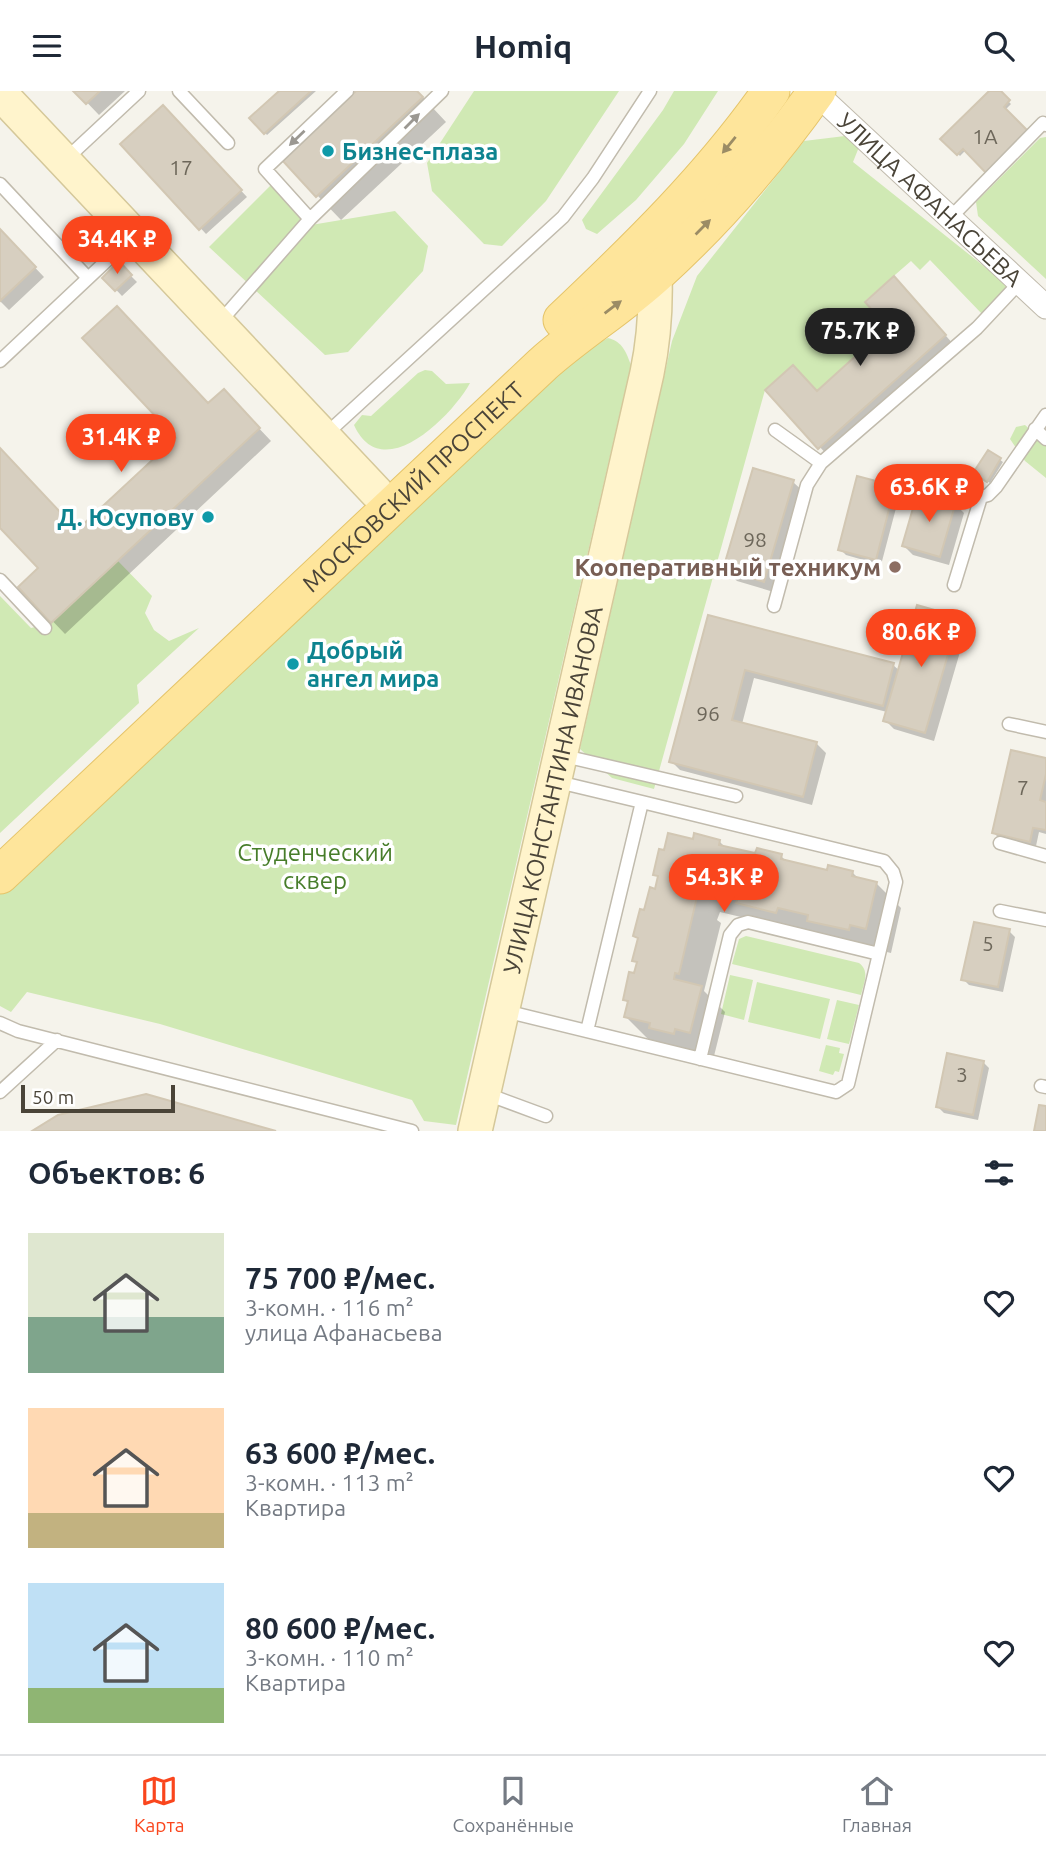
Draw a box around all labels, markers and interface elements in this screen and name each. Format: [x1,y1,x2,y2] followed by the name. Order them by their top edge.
[28,27,66,65] icon: menu
[980,27,1018,65] icon: search
[474,28,572,64] text: Homiq
[833,107,1028,292] street label: УЛИЦА АФАНАСЬЕВА
[403,113,420,129] one-way arrow
[972,124,998,148] house number: 1А
[289,130,306,146] one-way arrow
[722,136,737,154] one-way arrow
[342,138,498,165] place label: Бизнес-плаза
[320,143,336,159] marker: Бизнес-плаза
[169,155,193,179] house number: 17
[52,216,182,276] pin: 34.4K ₽
[695,219,712,236] one-way arrow
[78,226,156,251] text: 34.4K ₽
[604,300,623,314] one-way arrow
[795,309,925,368] pin: 75.7K ₽
[821,318,899,343] text: 75.7K ₽
[297,376,529,597] street label: МОСКОВСКИЙ ПРОСПЕКТ
[56,415,186,474] pin: 31.4K ₽
[82,424,160,449] text: 31.4K ₽
[864,465,994,524] pin: 63.6K ₽
[890,474,968,499] text: 63.6K ₽
[57,504,194,531] place label: Д. Юсупову
[200,509,216,525] marker: Д. Юсупову
[743,527,767,551] house number: 98
[574,554,881,581] place label: Кооперативный техникум
[887,559,903,575] marker: Кооперативный техникум
[498,603,607,976] street label: УЛИЦА КОНСТАНТИНА ИВАНОВА
[856,609,986,669] pin: 80.6K ₽
[882,619,960,644] text: 80.6K ₽
[307,637,439,692] place label: Добрый ангел мира
[285,656,301,672] marker: Добрый ангел мира
[696,701,720,725] house number: 96
[1017,775,1029,799] house number: 7
[237,839,393,894] park label: Студенческий сквер
[659,855,789,914] pin: 54.3K ₽
[685,864,763,889] text: 54.3K ₽
[982,931,994,955] house number: 5
[956,1062,968,1086] house number: 3
[21,1082,175,1114] scale bar
[32,1086,74,1108] text: 50 m
[980,1154,1018,1192] icon: filters
[28,1156,205,1190] text: Объектов: 6
[84,1261,168,1345] icon: home
[245,1261,435,1295] text: 75 700 ₽/мес.
[980,1284,1018,1322] icon: heart
[245,1295,414,1320] text: 3-комн. · 116 m²
[245,1320,443,1345] text: улица Афанасьева
[84,1436,168,1520] icon: home
[245,1436,435,1470] text: 63 600 ₽/мес.
[980,1459,1018,1497] icon: heart
[245,1470,414,1495] text: 3-комн. · 113 m²
[245,1495,346,1520] text: Квартира
[84,1611,168,1695] icon: home
[245,1611,435,1645] text: 80 600 ₽/мес.
[980,1634,1018,1672] icon: heart
[245,1645,414,1670] text: 3-комн. · 110 m²
[245,1670,346,1695] text: Квартира
[134,1772,185,1836] tab: Карта
[453,1772,574,1836] tab: Сохранённые
[842,1772,912,1836] tab: Главная

